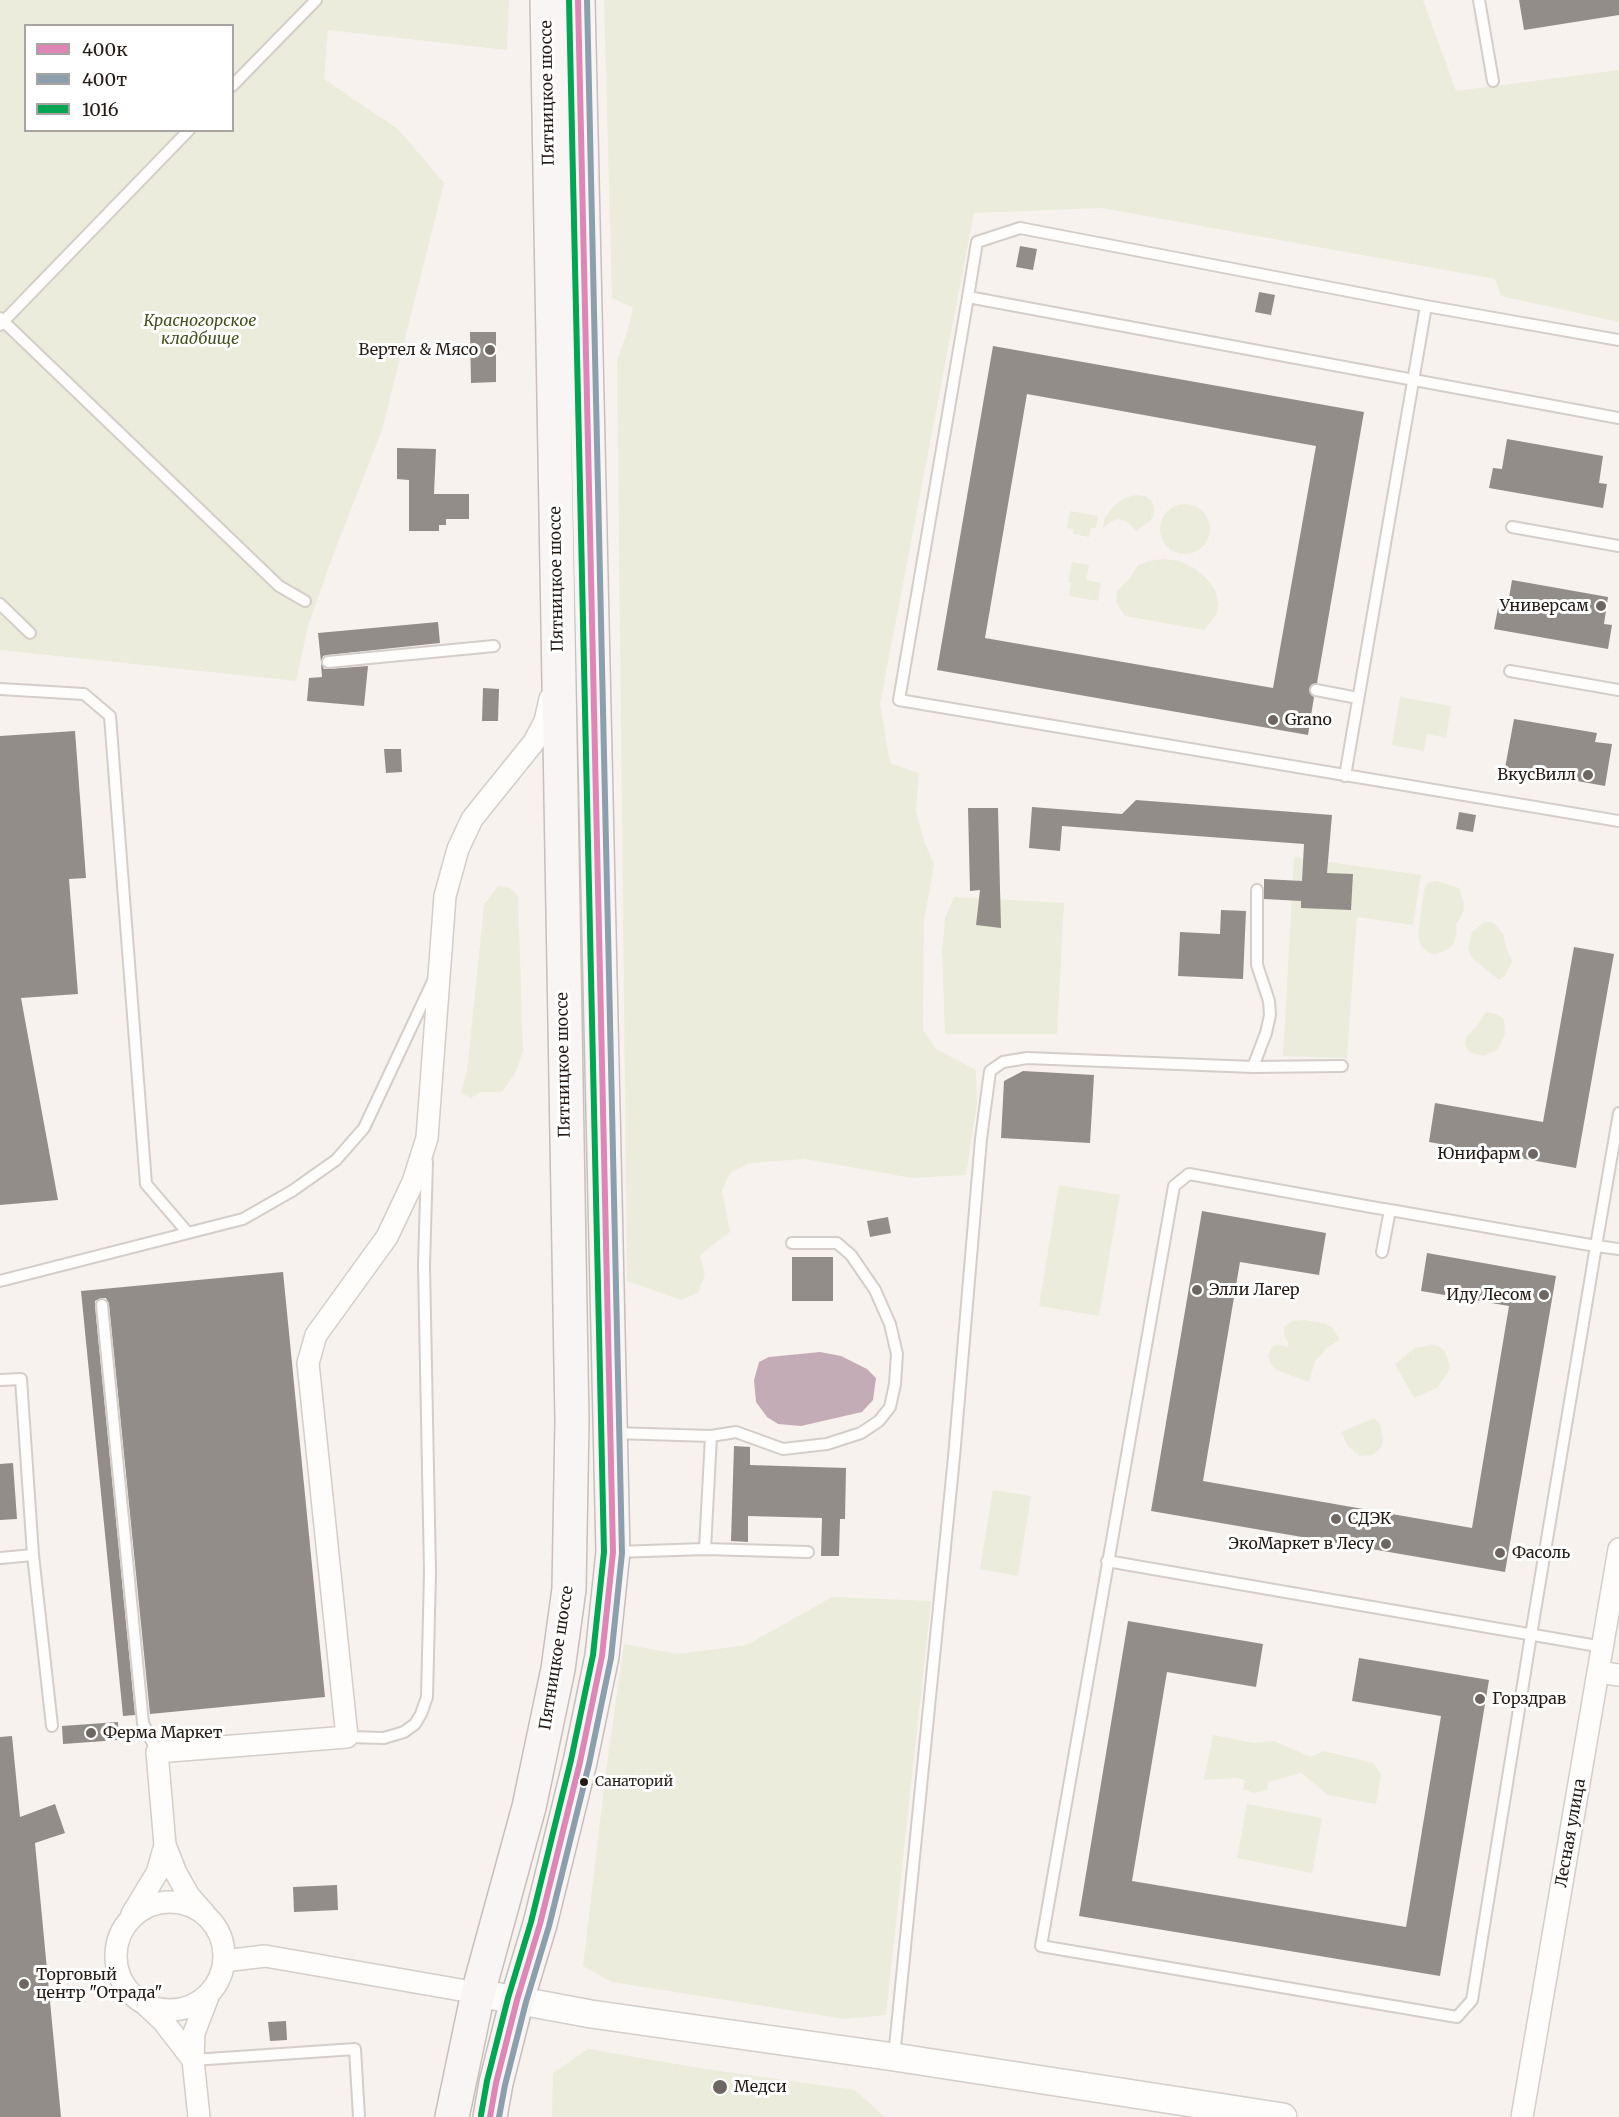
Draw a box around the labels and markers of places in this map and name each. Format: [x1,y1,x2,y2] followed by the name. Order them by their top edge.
[359,340,478,360] place label: Вертел & Мясо
[483,343,497,357] marker: Вертел & Мясо
[1500,596,1589,616] place label: Универсам
[1594,599,1608,613] marker: Универсам
[1285,710,1332,730] place label: Grano
[1266,713,1280,727] marker: Grano
[1497,765,1576,785] place label: ВкусВилл
[1581,768,1595,782] marker: ВкусВилл
[1437,1144,1521,1164] place label: Юнифарм
[1526,1147,1540,1161] marker: Юнифарм
[1209,1280,1300,1300] place label: Элли Лагер
[1190,1283,1204,1297] marker: Элли Лагер
[1446,1285,1532,1305] place label: Иду Лесом
[1537,1288,1551,1302] marker: Иду Лесом
[1348,1509,1391,1529] place label: СДЭК
[1329,1512,1343,1526] marker: СДЭК
[1228,1534,1374,1554] place label: ЭкоМаркет в Лесу
[1379,1537,1393,1551] marker: ЭкоМаркет в Лесу
[1512,1543,1570,1563] place label: Фасоль
[1493,1546,1507,1560] marker: Фасоль
[1492,1689,1566,1709] place label: Горздрав
[1473,1692,1487,1706] marker: Горздрав
[103,1723,223,1743] place label: Ферма Маркет
[84,1726,98,1740] marker: Ферма Маркет
[595,1774,673,1790] place label: Санаторий
[578,1776,590,1788] marker: Санаторий
[36,1965,163,2003] place label: Торговый центр "Отрада"
[17,1977,31,1991] marker: Торговый центр "Отрада"
[734,2077,787,2097] place label: Медси
[711,2078,729,2096] marker: Медси

